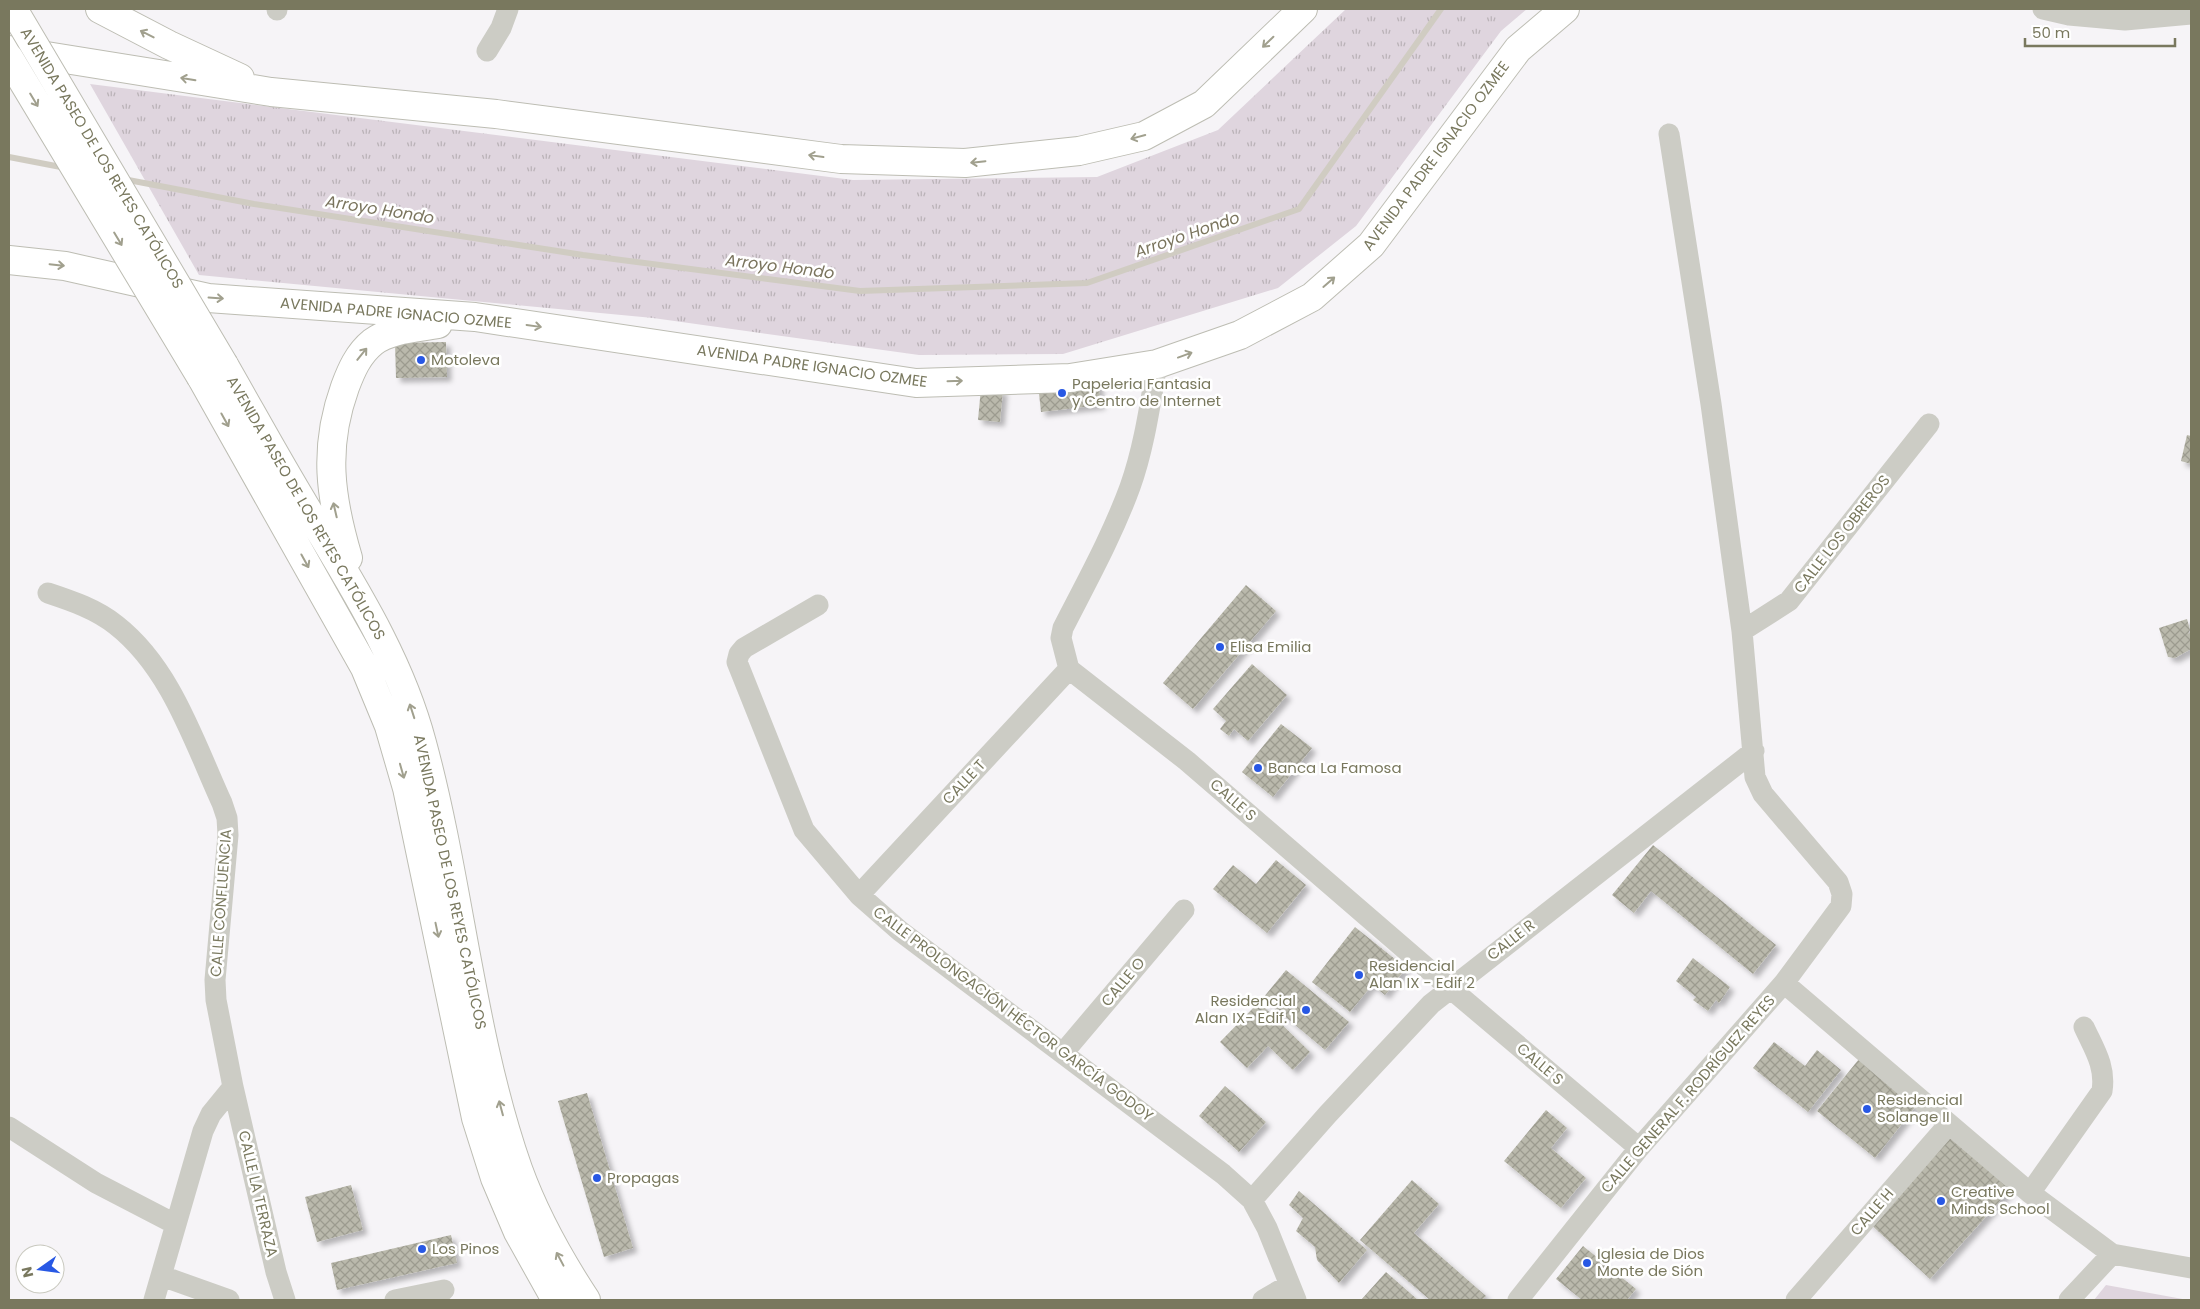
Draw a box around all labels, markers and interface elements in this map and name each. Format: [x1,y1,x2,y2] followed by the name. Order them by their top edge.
[2025,15,2175,47] scale bar
[2032,22,2070,43] text: 50 m
[16,23,189,292] street label: AVENIDA PASEO DE LOS REYES CATÓLICOS
[140,29,155,38] one-way arrow
[1262,36,1274,48] one-way arrow
[1357,57,1514,255] street label: AVENIDA PADRE IGNACIO OZMEE
[180,74,196,84] one-way arrow
[29,92,39,106] one-way arrow
[1131,133,1147,142] one-way arrow
[808,151,824,161] one-way arrow
[970,157,986,167] one-way arrow
[323,189,436,229] water label: Arroyo Hondo
[1131,206,1243,264] water label: Arroyo Hondo
[113,232,123,246] one-way arrow
[723,248,836,285] water label: Arroyo Hondo
[49,260,65,270] one-way arrow
[1322,277,1335,288] one-way arrow
[279,292,513,333] street label: AVENIDA PADRE IGNACIO OZMEE
[208,294,224,303] one-way arrow
[526,322,542,332] one-way arrow
[696,339,929,392] street label: AVENIDA PADRE IGNACIO OZMEE
[356,348,367,361] one-way arrow
[431,349,500,370] place label: Motoleva
[1176,350,1192,359] one-way arrow
[415,354,427,366] marker: Motoleva
[222,372,391,644] street label: AVENIDA PASEO DE LOS REYES CATÓLICOS
[1072,373,1221,411] place label: Papeleria Fantasia y Centro de Internet
[947,377,963,386] one-way arrow
[1056,387,1068,399] marker: Papeleria Fantasia y Centro de Internet
[221,412,231,426] one-way arrow
[1789,470,1895,597] street label: CALLE LOS OBREROS
[330,503,339,519] one-way arrow
[300,554,310,569] one-way arrow
[1230,636,1311,657] place label: Elisa Emilia
[1214,641,1226,653] marker: Elisa Emilia
[407,703,417,719] one-way arrow
[409,732,492,1031] street label: AVENIDA PASEO DE LOS REYES CATÓLICOS
[937,755,990,809] street label: CALLE T
[1268,757,1402,778] place label: Banca La Famosa
[1252,762,1264,774] marker: Banca La Famosa
[397,763,407,779] one-way arrow
[1206,774,1261,826] street label: CALLE S
[205,828,236,978] street label: CALLE CONFLUENCIA
[869,901,1158,1126] street label: CALLE PROLONGACIÓN HÉCTOR GARCÍA GODOY
[1482,914,1539,965] street label: CALLE R
[433,922,442,938] one-way arrow
[1096,952,1149,1011] street label: CALLE O
[1369,955,1475,993] place label: Residencial Alan IX - Edif 2
[1353,969,1365,981] marker: Residencial Alan IX - Edif 2
[1195,990,1296,1028] place label: Residencial Alan IX- Edif. 1
[1596,990,1780,1197] street label: CALLE GENERAL F. RODRÍGUEZ REYES
[1300,1004,1312,1016] marker: Residencial Alan IX- Edif. 1
[1512,1038,1568,1089] street label: CALLE S
[1877,1089,1963,1127] place label: Residencial Solange II
[495,1101,505,1117] one-way arrow
[1861,1103,1873,1115] marker: Residencial Solange II
[234,1129,283,1259] street label: CALLE LA TERRAZA
[607,1167,679,1188] place label: Propagas
[591,1172,603,1184] marker: Propagas
[1951,1181,2050,1219] place label: Creative Minds School
[1845,1183,1898,1240] street label: CALLE H
[1935,1195,1947,1207] marker: Creative Minds School
[432,1238,499,1259] place label: Los Pinos
[416,1243,428,1255] marker: Los Pinos
[1597,1243,1705,1281] place label: Iglesia de Dios Monte de Sión
[15,1244,65,1294] north arrow
[555,1252,564,1267] one-way arrow
[1581,1257,1593,1269] marker: Iglesia de Dios Monte de Sión
[16,1265,38,1280] text: N

